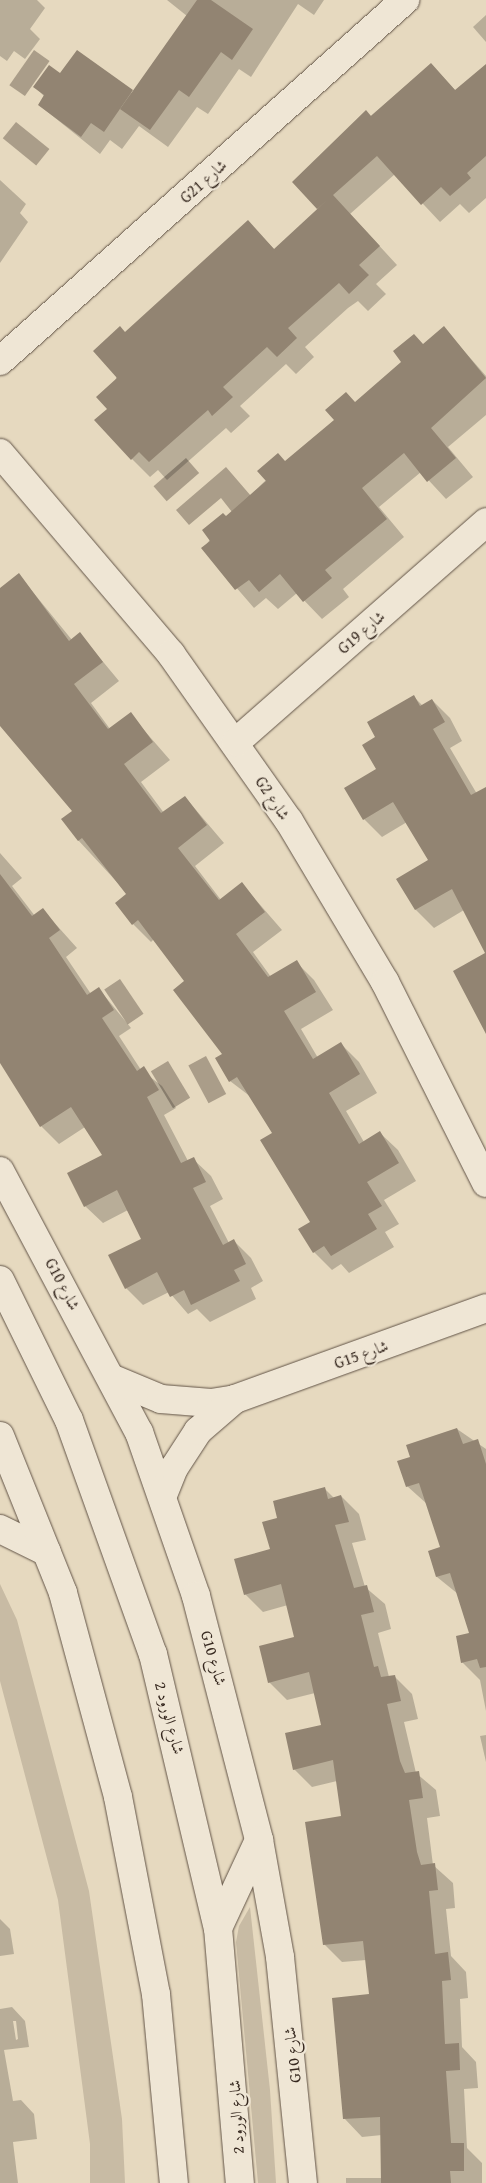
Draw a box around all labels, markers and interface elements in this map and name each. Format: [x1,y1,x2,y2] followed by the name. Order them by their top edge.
[176,155,230,207] street label: G21 شارع
[334,606,388,658] street label: G19 شارع
[251,773,295,823] street label: G2 شارع
[41,1255,85,1313] street label: G10 شارع
[331,1335,391,1373] street label: G15 شارع
[197,1628,231,1688] street label: G10 شارع
[151,1680,189,1756] street label: شارع الورود 2
[280,2026,304,2084] street label: G10 شارع
[224,2079,248,2155] street label: شارع الورود 2

